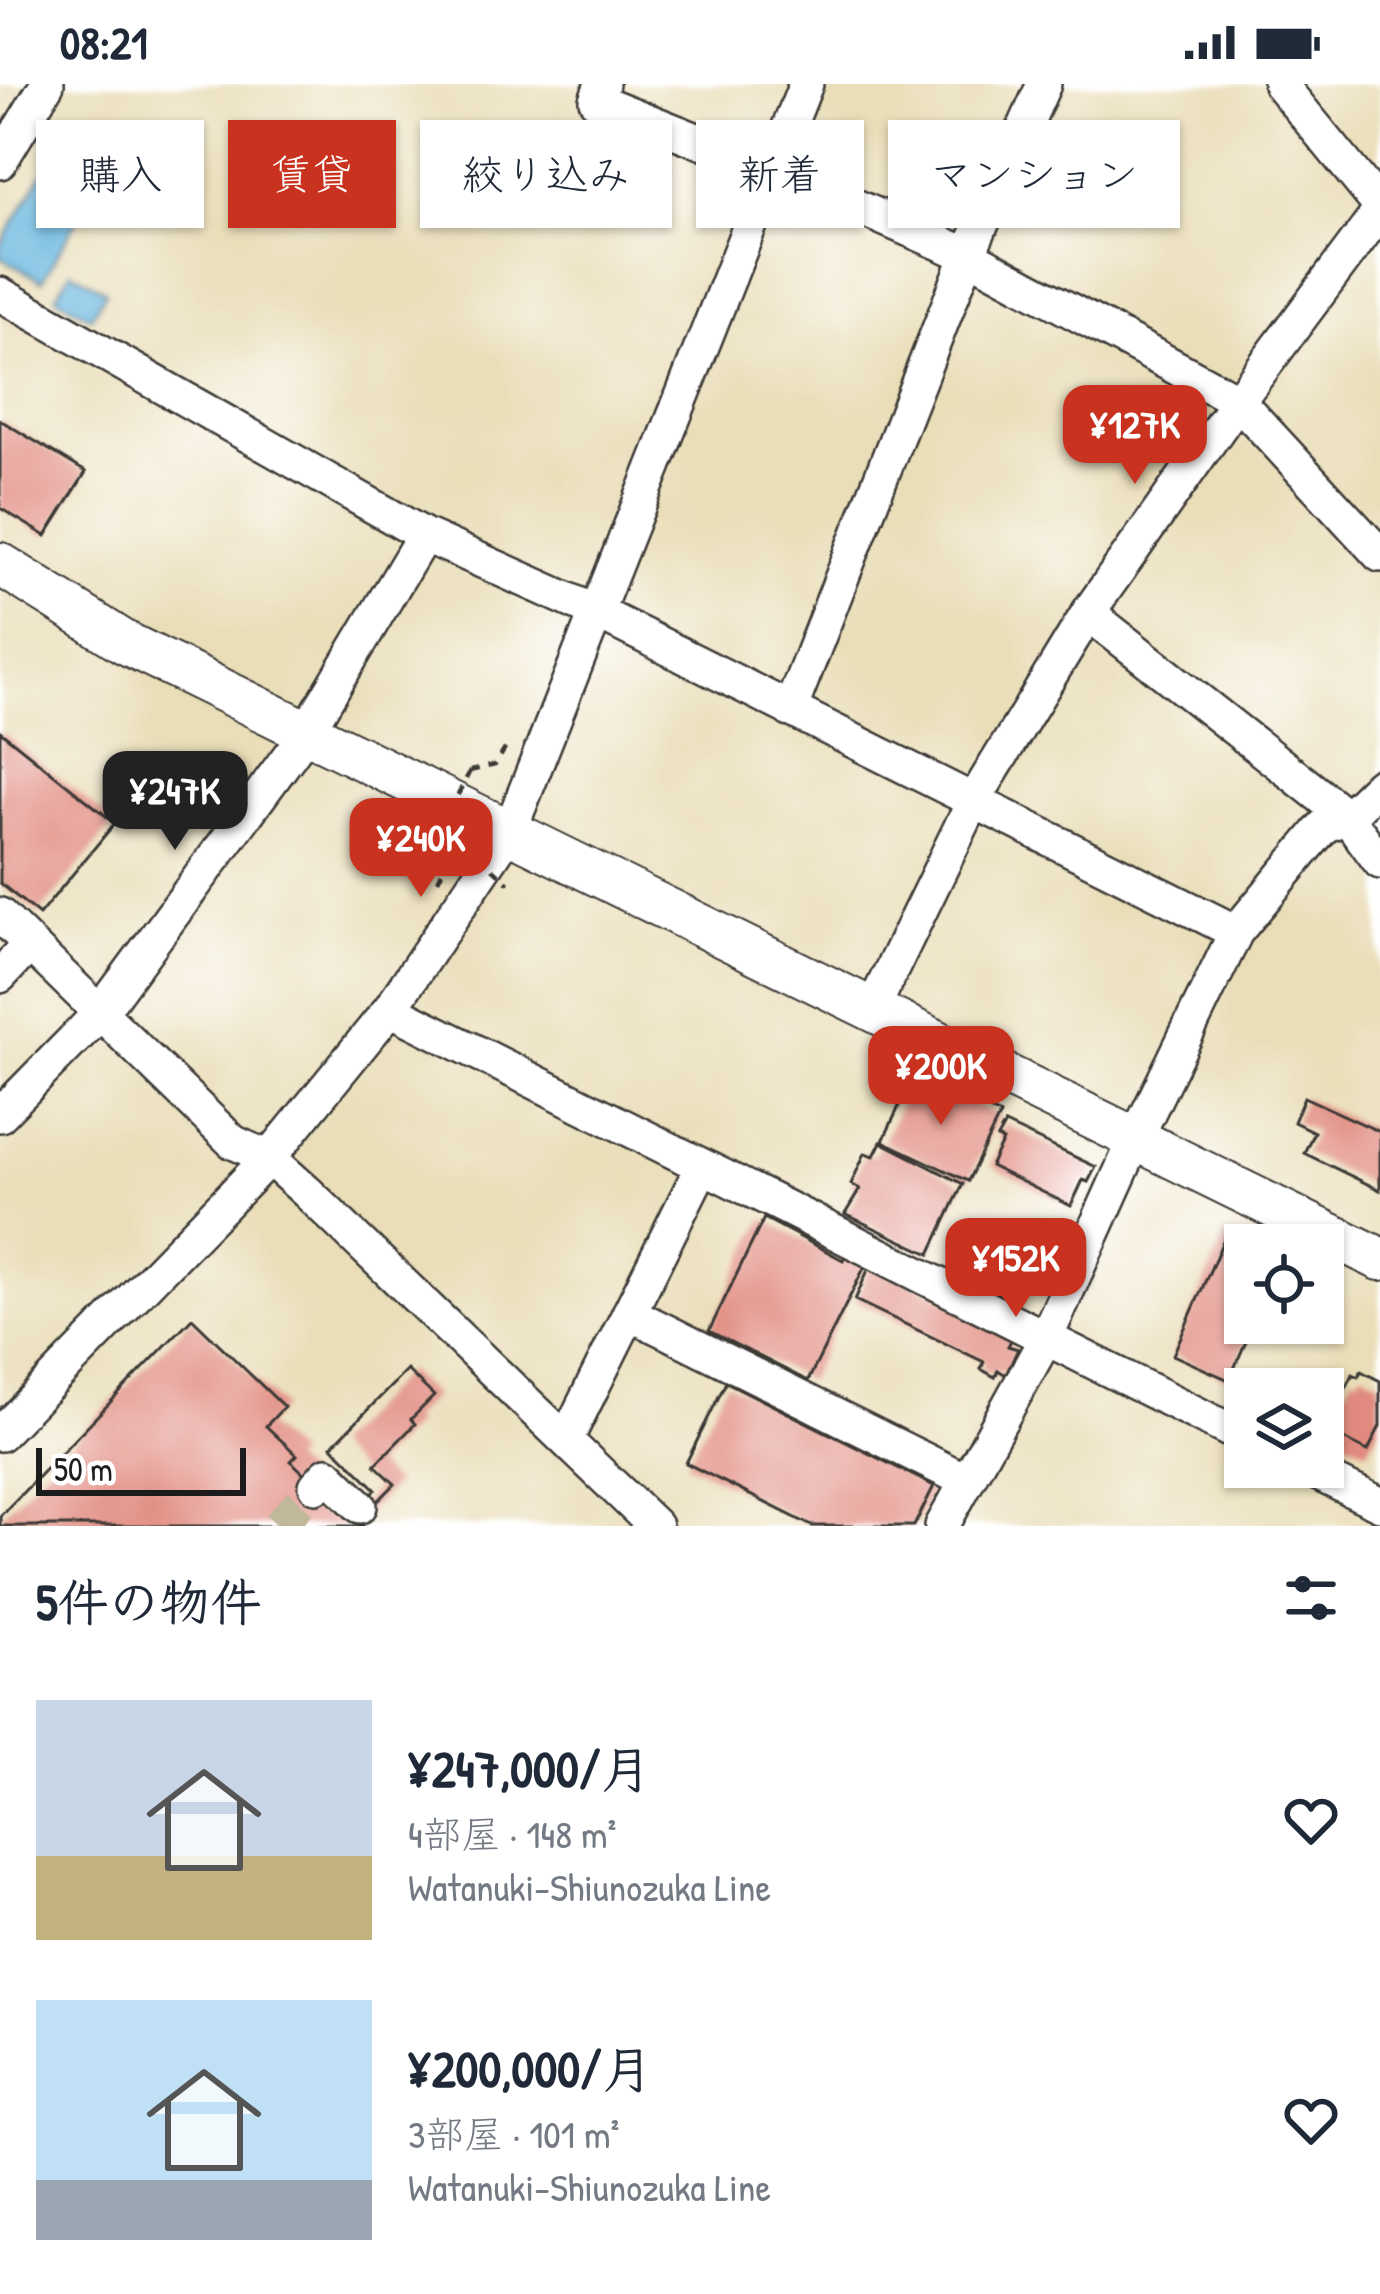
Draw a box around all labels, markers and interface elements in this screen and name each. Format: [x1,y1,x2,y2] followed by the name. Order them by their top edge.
[60,12,147,73] text: 08:21
[36,120,204,228] chip: 購入
[228,120,396,228] chip: 賃貸
[420,120,672,228] chip: 絞り込み
[696,120,864,228] chip: 新着
[888,120,1180,228] chip: マンション
[1051,385,1219,487] pin: ¥127K
[1090,397,1180,450] text: ¥127K
[91,751,259,853] pin: ¥247K
[130,763,220,816] text: ¥247K
[337,798,505,900] pin: ¥240K
[377,810,465,863] text: ¥240K
[857,1026,1025,1128] pin: ¥200K
[895,1038,987,1091] text: ¥200K
[932,1218,1100,1320] pin: ¥152K
[1224,1224,1344,1488] map controls
[1224,1224,1344,1344] button: locate
[972,1230,1060,1283] text: ¥152K
[1224,1368,1344,1488] button: layers
[36,1442,246,1495] scale bar
[54,1447,113,1491] text: 50 m
[1278,1565,1344,1631] icon: filters
[36,1567,262,1636] text: 5件の物件
[408,1734,651,1803] text: ¥247,000/月
[132,1748,276,1892] icon: home
[1278,1787,1344,1853] icon: heart
[408,1807,617,1860] text: 4部屋 · 148 m²
[408,1860,771,1913] text: Watanuki-Shiunozuka Line
[408,2034,653,2103] text: ¥200,000/月
[132,2048,276,2192] icon: home
[1278,2087,1344,2153] icon: heart
[408,2107,619,2160] text: 3部屋 · 101 m²
[408,2160,771,2213] text: Watanuki-Shiunozuka Line

